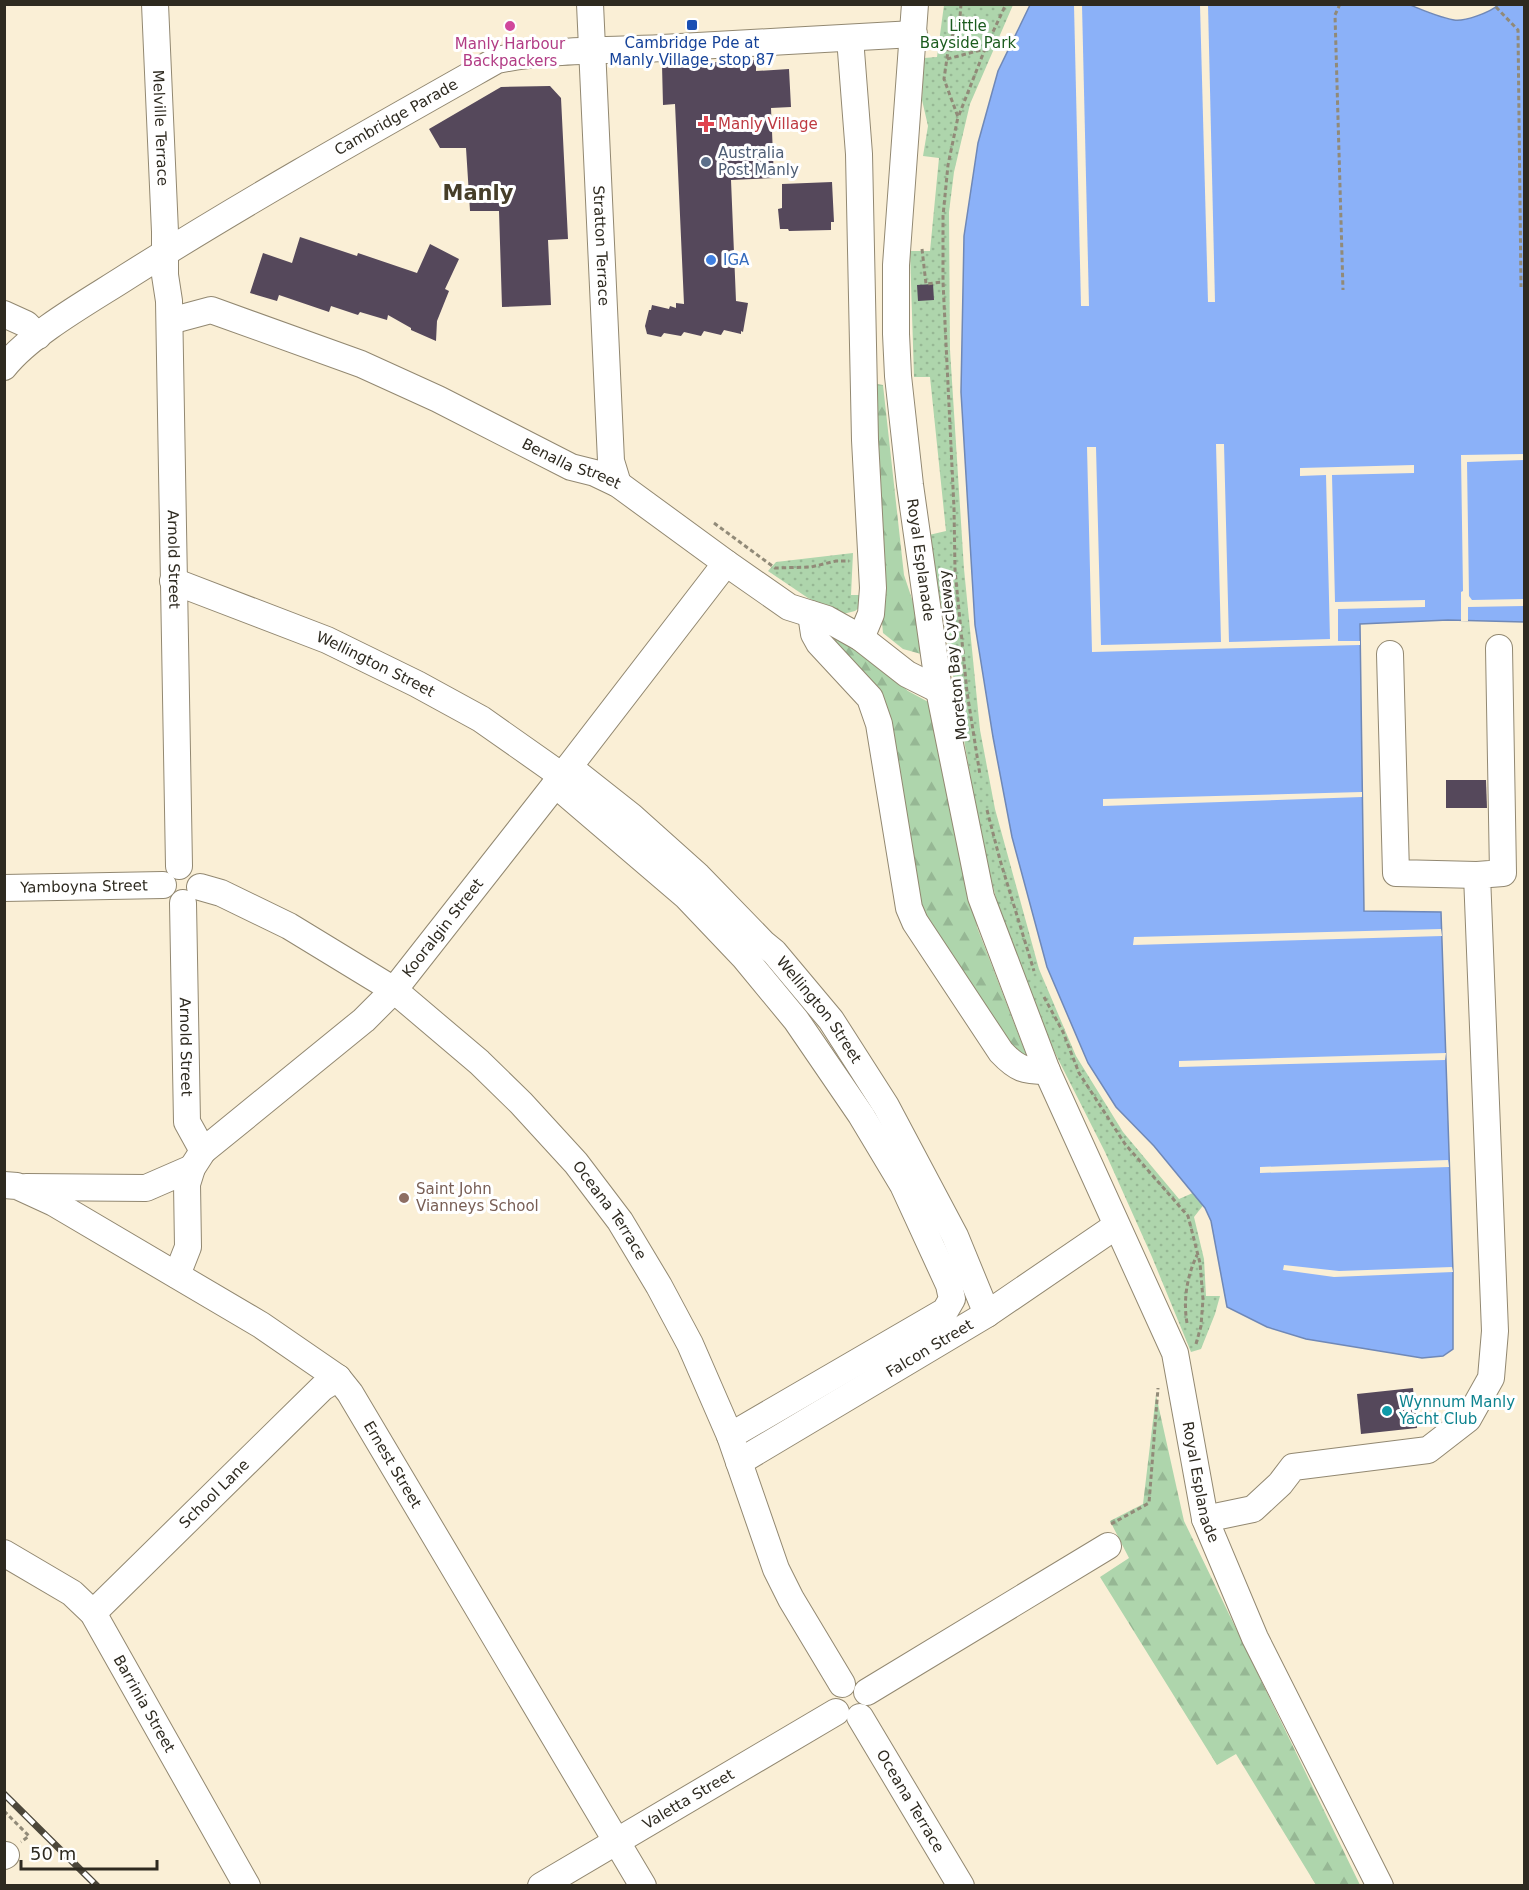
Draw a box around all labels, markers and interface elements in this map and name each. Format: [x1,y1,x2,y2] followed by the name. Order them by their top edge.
[920,17,1016,52] park label: Little Bayside Park
[685,18,699,32] marker: Cambridge Pde at Manly Village, stop 87
[503,19,517,33] marker: Manly Harbour Backpackers
[609,34,775,69] place label: Cambridge Pde at Manly Village, stop 87
[455,35,566,70] place label: Manly Harbour Backpackers
[149,69,172,186] street label: Melville Terrace
[331,75,461,159] street label: Cambridge Parade
[718,115,818,133] place label: Manly Village
[699,117,713,131] marker: Manly Village
[718,144,799,179] place label: Australia Post Manly
[699,155,713,169] marker: Australia Post Manly
[443,181,514,205] district label: Manly
[589,185,613,306] street label: Stratton Terrace
[723,251,750,269] place label: IGA
[704,253,718,267] marker: IGA
[519,434,624,493] street label: Benalla Street
[903,497,938,622] street label: Royal Esplanade
[164,510,183,609] street label: Arnold Street
[935,569,971,741] street label: Moreton Bay Cycleway
[314,628,438,701] street label: Wellington Street
[398,875,487,981] street label: Kooralgin Street
[19,876,148,897] street label: Yamboyna Street
[773,953,865,1067] street label: Wellington Street
[176,997,196,1097] street label: Arnold Street
[569,1157,650,1263] street label: Oceana Terrace
[416,1180,539,1215] place label: Saint John Vianneys School
[397,1191,411,1205] marker: Saint John Vianneys School
[883,1315,976,1381] street label: Falcon Street
[1398,1393,1515,1428] place label: Wynnum Manly Yacht Club
[1380,1404,1394,1418] marker: Wynnum Manly Yacht Club
[360,1418,425,1512] street label: Ernest Street
[1179,1420,1223,1545] street label: Royal Esplanade
[176,1456,253,1532] street label: School Lane
[110,1652,179,1756] street label: Barrinia Street
[873,1746,948,1856] street label: Oceana Terrace
[639,1765,737,1833] street label: Valetta Street
[21,1833,158,1871] scale bar
[30,1843,76,1864] text: 50 m

